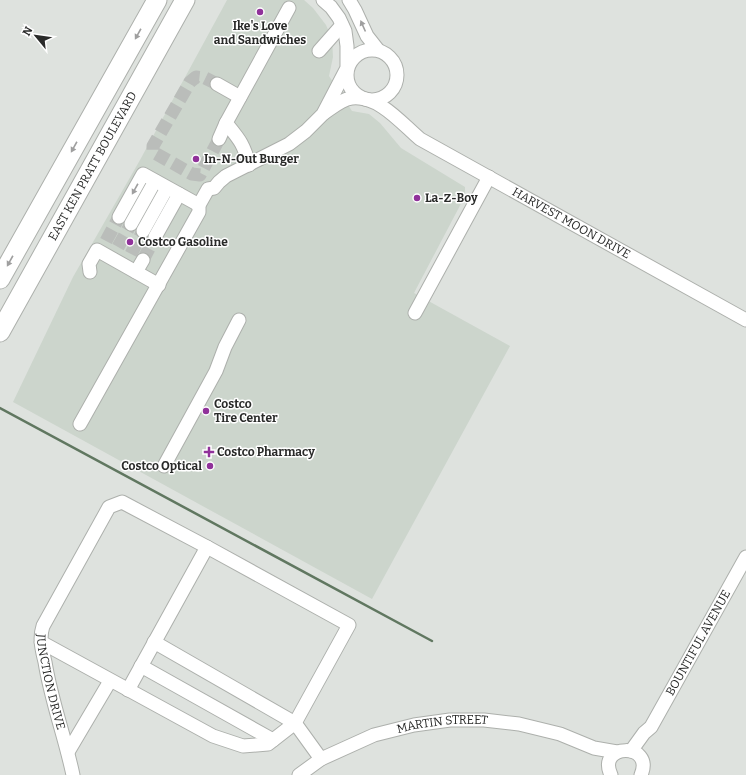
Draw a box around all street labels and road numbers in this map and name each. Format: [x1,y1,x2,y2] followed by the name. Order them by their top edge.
[45,89,140,243] street label: EAST KEN PRATT BOULEVARD
[510,185,633,261] street label: HARVEST MOON DRIVE
[663,587,733,698] street label: BOUNTIFUL AVENUE
[34,633,68,731] street label: JUNCTION DRIVE
[395,713,489,736] street label: MARTIN STREET

